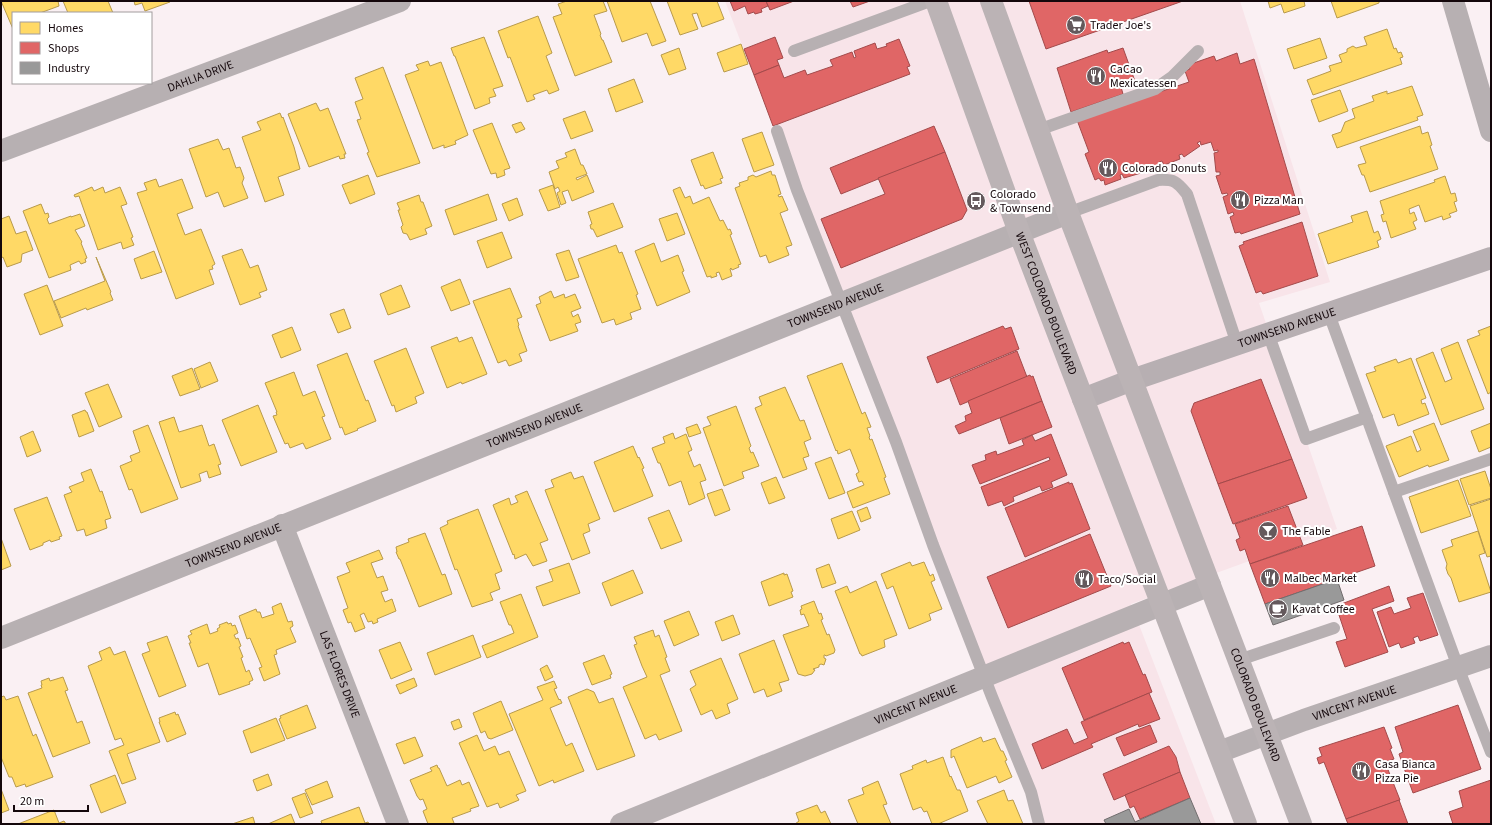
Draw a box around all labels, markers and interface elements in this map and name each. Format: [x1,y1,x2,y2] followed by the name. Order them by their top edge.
[12,12,152,84] legend
[1065,14,1087,36] supermarket icon: Trader Joe's
[1090,17,1151,34] place label: Trader Joe's
[48,20,83,37] text: Homes
[48,40,79,57] text: Shops
[165,56,236,97] street label: DAHLIA DRIVE
[48,60,90,77] text: Industry
[1110,61,1177,92] place label: CaCao Mexicatessen
[1085,65,1107,87] restaurant icon: CaCao Mexicatessen
[1097,157,1119,179] restaurant icon: Colorado Donuts
[1122,160,1206,177] place label: Colorado Donuts
[990,186,1051,217] place label: Colorado & Townsend
[1229,189,1251,211] restaurant icon: Pizza Man
[965,190,987,212] bus stop icon: Colorado & Townsend
[1254,192,1303,209] place label: Pizza Man
[1011,230,1081,377] street label: WEST COLORADO BOULEVARD
[785,279,886,333] street label: TOWNSEND AVENUE
[1236,303,1338,352] street label: TOWNSEND AVENUE
[484,399,585,453] street label: TOWNSEND AVENUE
[183,519,284,573] street label: TOWNSEND AVENUE
[1257,520,1279,542] bar icon: The Fable
[1282,523,1331,540] place label: The Fable
[1259,567,1281,589] restaurant icon: Malbec Market
[1073,568,1095,590] restaurant icon: Taco/Social
[1284,570,1357,587] place label: Malbec Market
[1098,571,1156,588] place label: Taco/Social
[1267,598,1289,620] cafe icon: Kavat Coffee
[1292,601,1355,618] place label: Kavat Coffee
[315,628,364,721] street label: LAS FLORES DRIVE
[1226,646,1285,765] street label: COLORADO BOULEVARD
[872,681,960,729] street label: VINCENT AVENUE
[1310,681,1399,725] street label: VINCENT AVENUE
[1375,756,1435,787] place label: Casa Bianca Pizza Pie
[1350,760,1372,782] restaurant icon: Casa Bianca Pizza Pie
[14,787,88,813] scale bar
[20,793,44,810] text: 20 m

